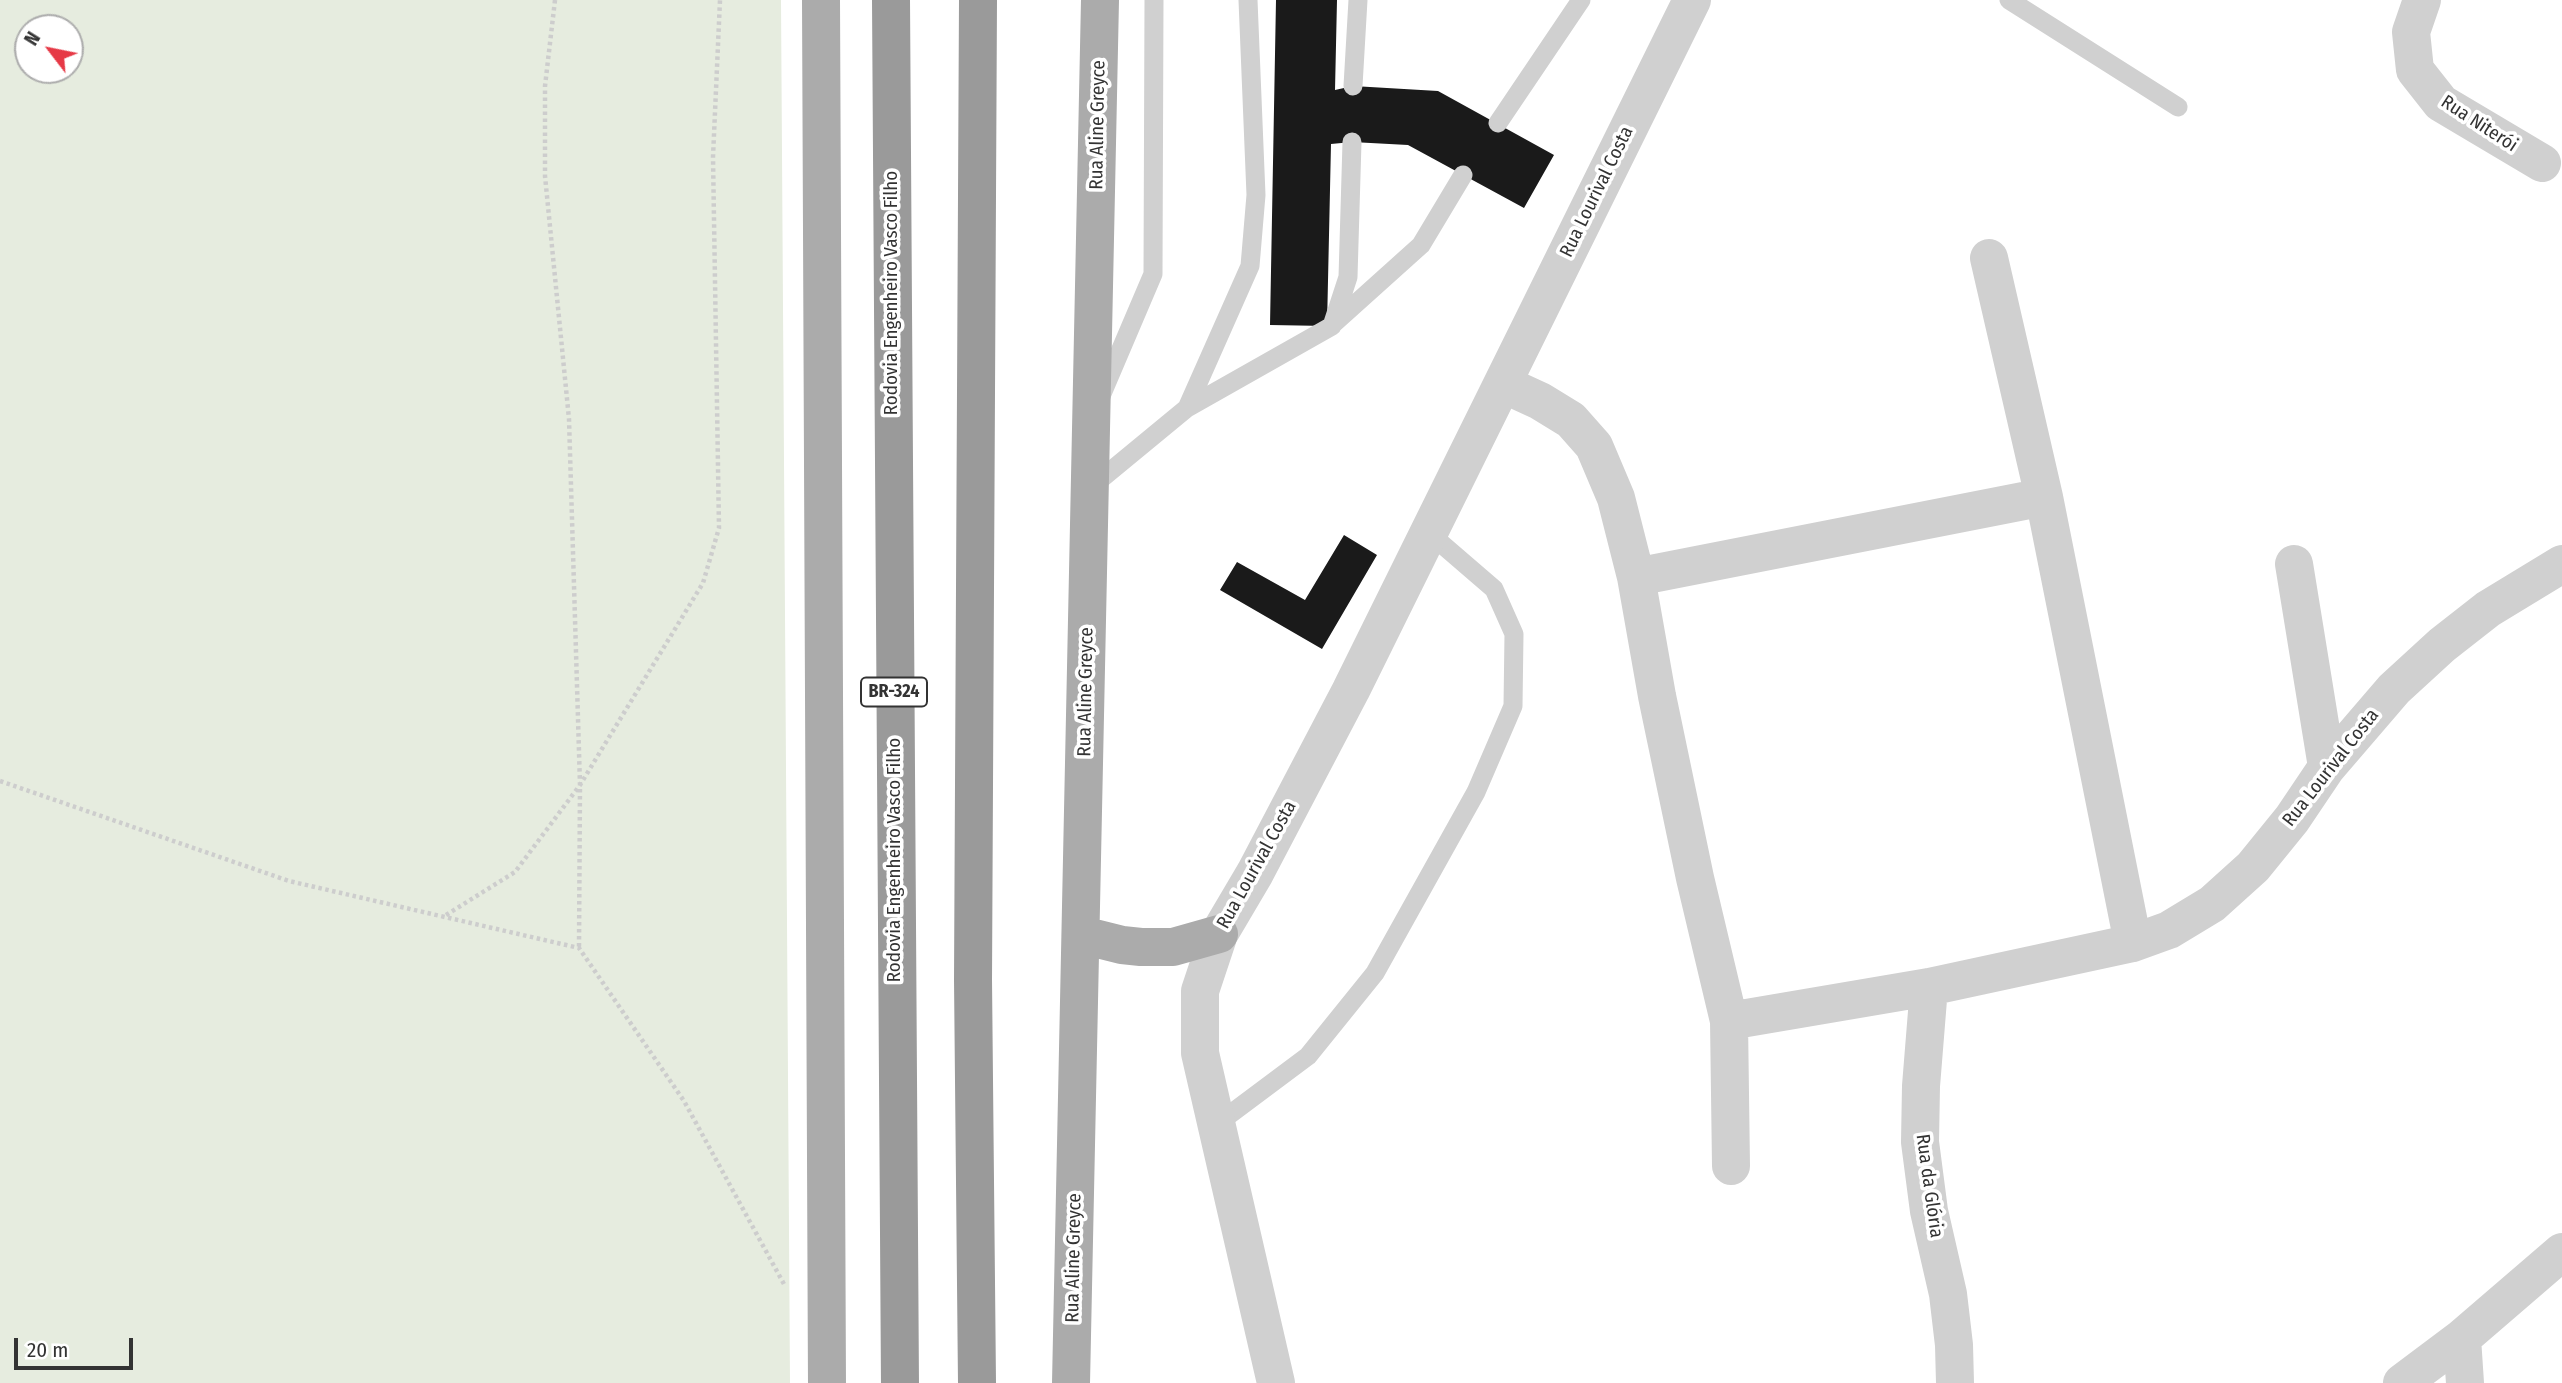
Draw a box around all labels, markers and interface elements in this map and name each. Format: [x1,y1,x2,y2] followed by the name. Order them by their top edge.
[14,14,84,84] north arrow
[20,28,45,50] text: N
[1085,60,1111,190] street label: Rua Aline Greyce
[2436,91,2522,157] street label: Rua Niterói
[1555,123,1639,261] street label: Rua Lourival Costa
[881,171,903,415] street label: Rodovia Engenheiro Vasco Filho
[1073,627,1099,757] street label: Rua Aline Greyce
[861,678,927,706] road number: BR-324
[2278,705,2384,831] street label: Rua Lourival Costa
[884,738,906,982] street label: Rodovia Engenheiro Vasco Filho
[1212,797,1302,933] street label: Rua Lourival Costa
[1910,1133,1948,1239] street label: Rua da Glória
[1061,1193,1087,1323] street label: Rua Aline Greyce
[18,1324,136,1368] scale bar
[27,1337,68,1363] text: 20 m

